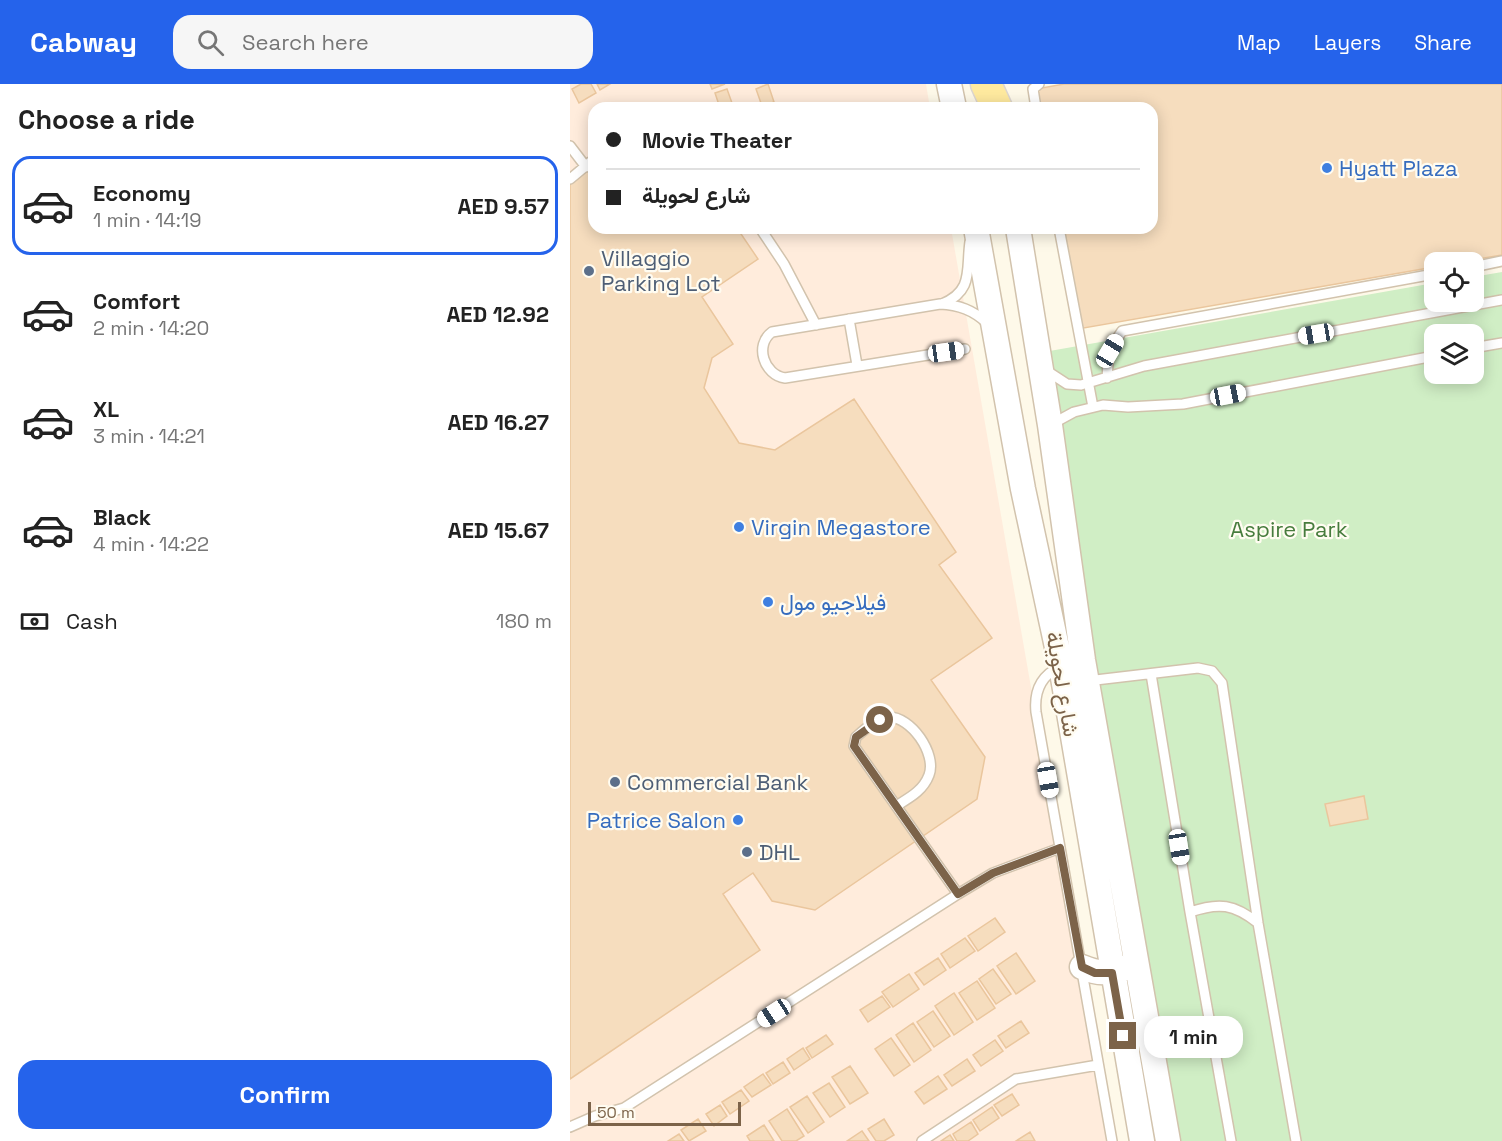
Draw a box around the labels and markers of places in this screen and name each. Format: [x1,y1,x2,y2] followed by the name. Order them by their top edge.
[1339,154,1458,182] place label: Hyatt Plaza
[1320,161,1334,175] marker: Hyatt Plaza
[601,244,721,297] place label: Villaggio Parking Lot
[582,264,596,278] marker: Villaggio Parking Lot
[751,513,931,541] place label: Virgin Megastore
[732,520,746,534] marker: Virgin Megastore
[780,588,886,616] place label: فيلاجيو مول
[761,595,775,609] marker: فيلاجيو مول
[627,768,808,796] place label: Commercial Bank
[608,775,622,789] marker: Commercial Bank
[587,806,726,834] place label: Patrice Salon
[731,813,745,827] marker: Patrice Salon
[759,838,800,866] place label: DHL
[740,845,754,859] marker: DHL

